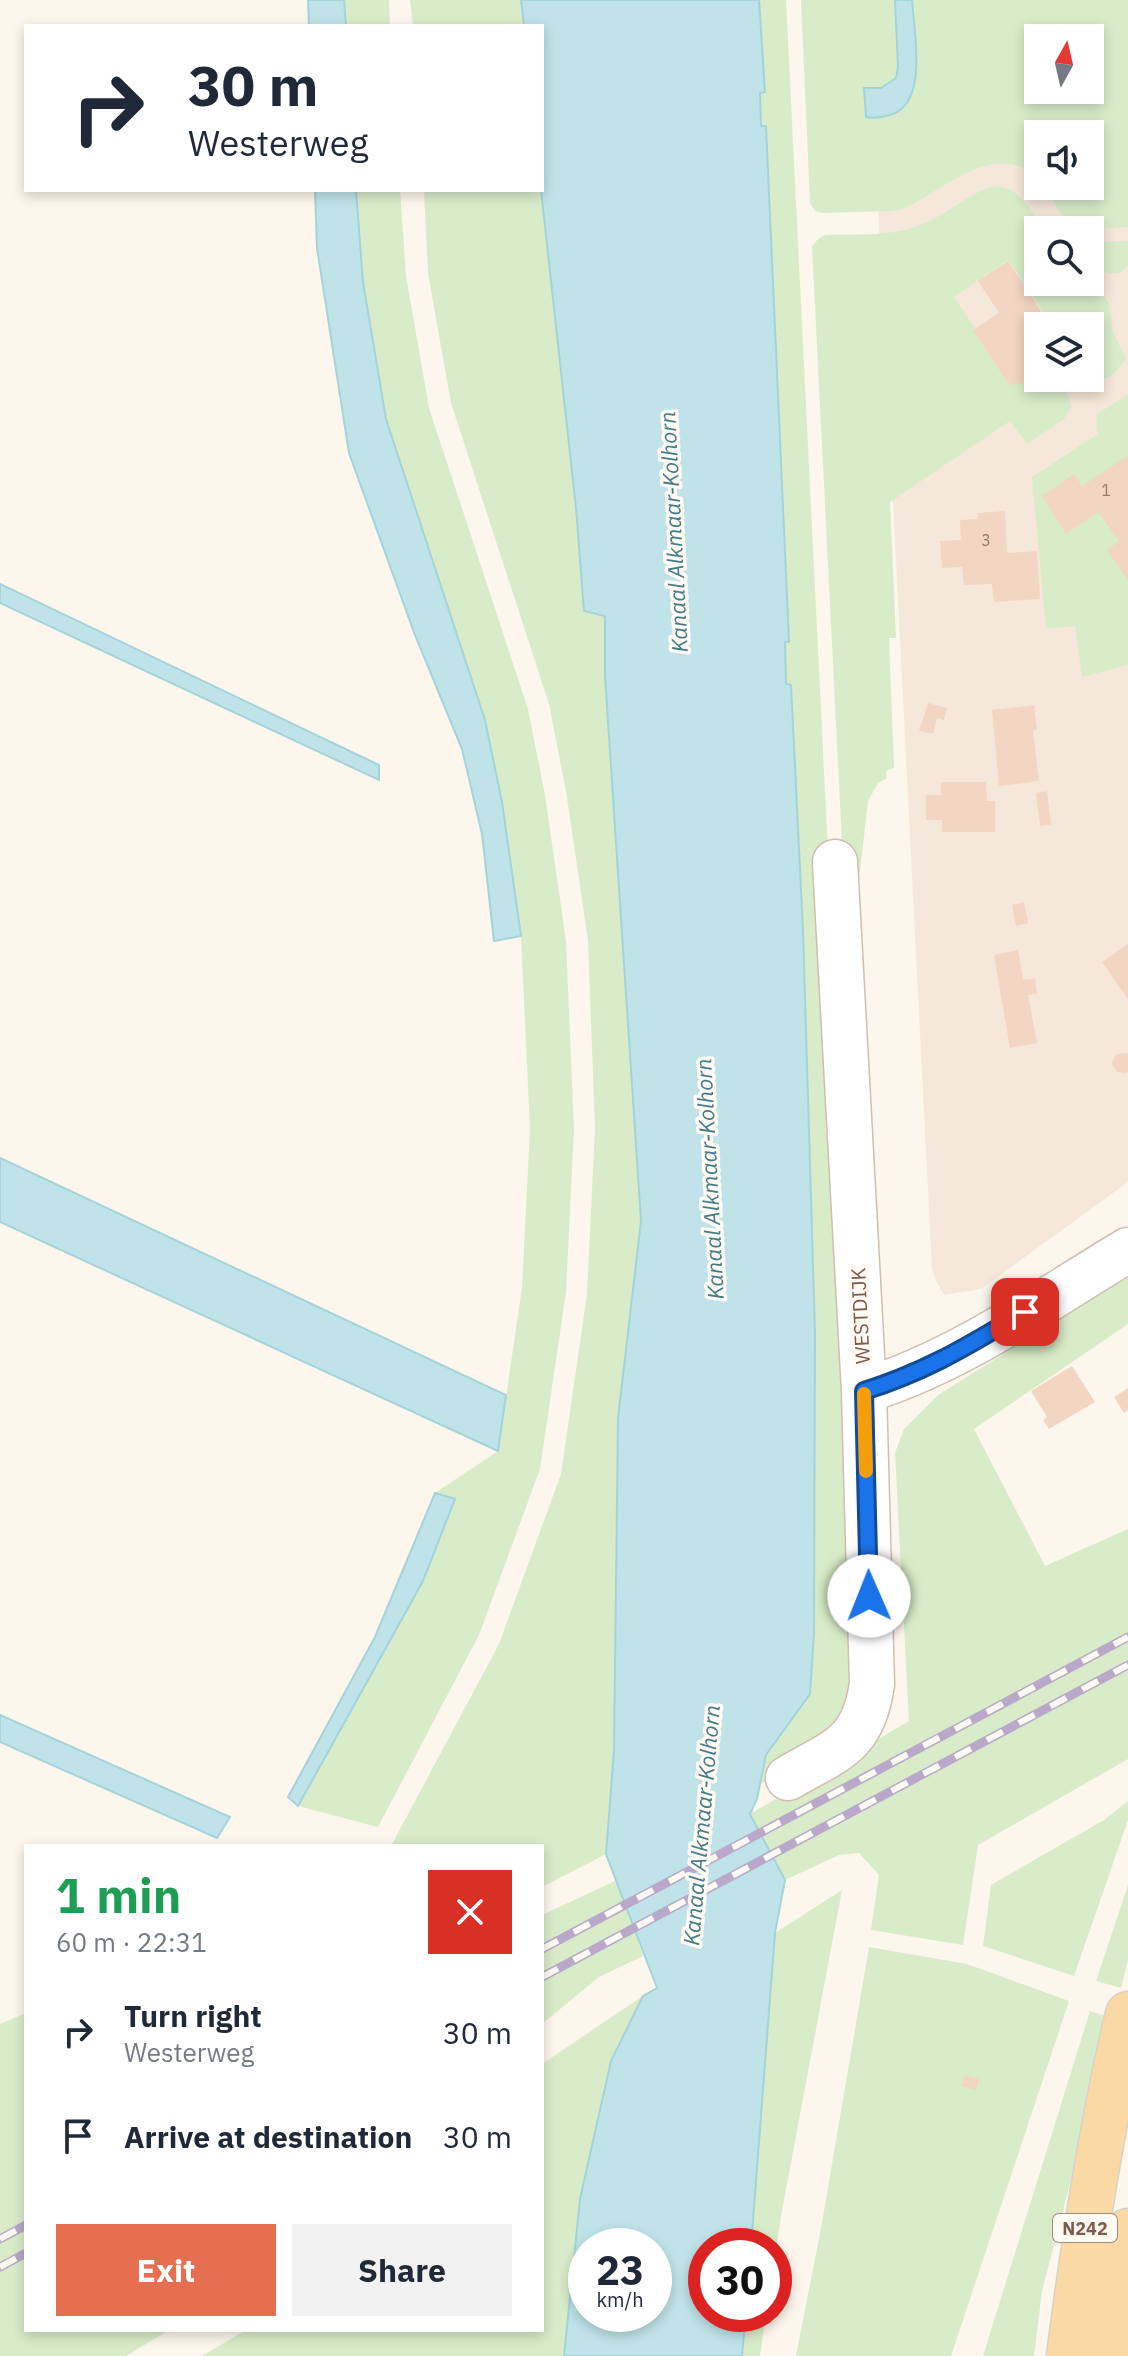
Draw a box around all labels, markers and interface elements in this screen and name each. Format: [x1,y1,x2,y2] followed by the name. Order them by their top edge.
[1024,24,1104,104] north arrow
[1024,24,1104,392] map controls
[188,49,318,121] text: 30 m
[56,56,160,160] icon: right
[188,119,368,166] text: Westerweg
[1024,120,1104,200] button: sound
[1024,216,1104,296] button: search
[1024,312,1104,392] button: layers
[652,411,694,653] water label: Kanaal Alkmaar-Kolhorn
[1101,480,1111,500] house number: 1
[981,530,991,550] house number: 3
[688,1058,730,1300] water label: Kanaal Alkmaar-Kolhorn
[844,1267,876,1365] street label: WESTDIJK
[991,1278,1059,1346] pin
[1003,1290,1047,1334] icon: arrive
[827,1554,911,1638] position arrow
[676,1703,726,1947] water label: Kanaal Alkmaar-Kolhorn
[56,1864,181,1926] text: 1 min
[428,1870,512,1954] button: close
[56,1925,207,1959] text: 60 m · 22:31
[124,1996,262,2035] text: Turn right
[56,2010,100,2054] icon: right
[443,2013,512,2052] text: 30 m
[124,2035,254,2069] text: Westerweg
[56,2114,100,2158] icon: arrive
[124,2117,412,2156] text: Arrive at destination
[443,2117,512,2156] text: 30 m
[1053,2214,1117,2242] road number: N242
[56,2224,276,2316] button: Exit
[292,2224,512,2316] button: Share
[688,2228,792,2332] speed limit sign: 30
[596,2244,644,2296] text: 23
[596,2286,644,2313] text: km/h

